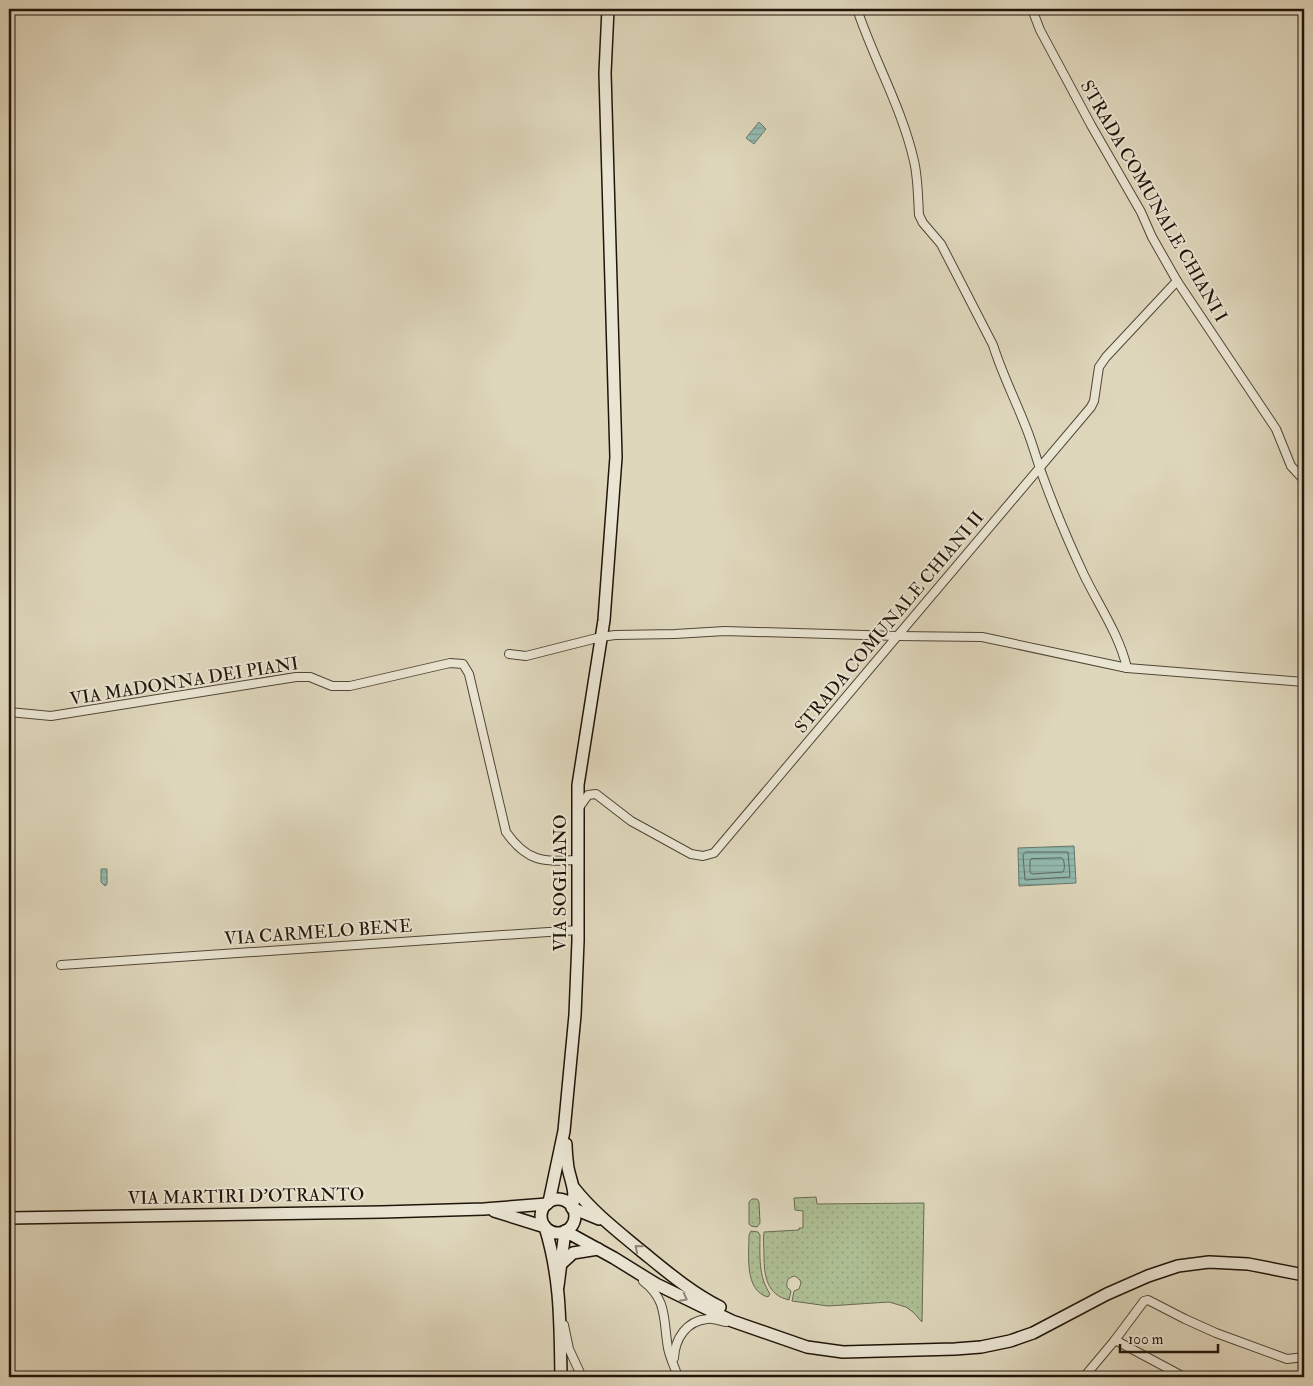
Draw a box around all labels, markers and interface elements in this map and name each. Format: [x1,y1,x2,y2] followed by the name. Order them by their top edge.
[1075,76,1232,326] street label: STRADA COMUNALE CHIANI I
[790,507,989,738] street label: STRADA COMUNALE CHIANI II
[68,652,300,711] street label: VIA MADONNA DEI PIANI
[549,814,572,952] street label: VIA SOGLIANO
[223,914,413,951] street label: VIA CARMELO BENE
[127,1183,365,1210] street label: VIA MARTIRI D'OTRANTO
[634,1244,643,1253] one-way arrow
[679,1292,688,1302] one-way arrow
[1120,1321,1218,1353] scale bar
[1128,1330,1164,1349] text: 100 m

